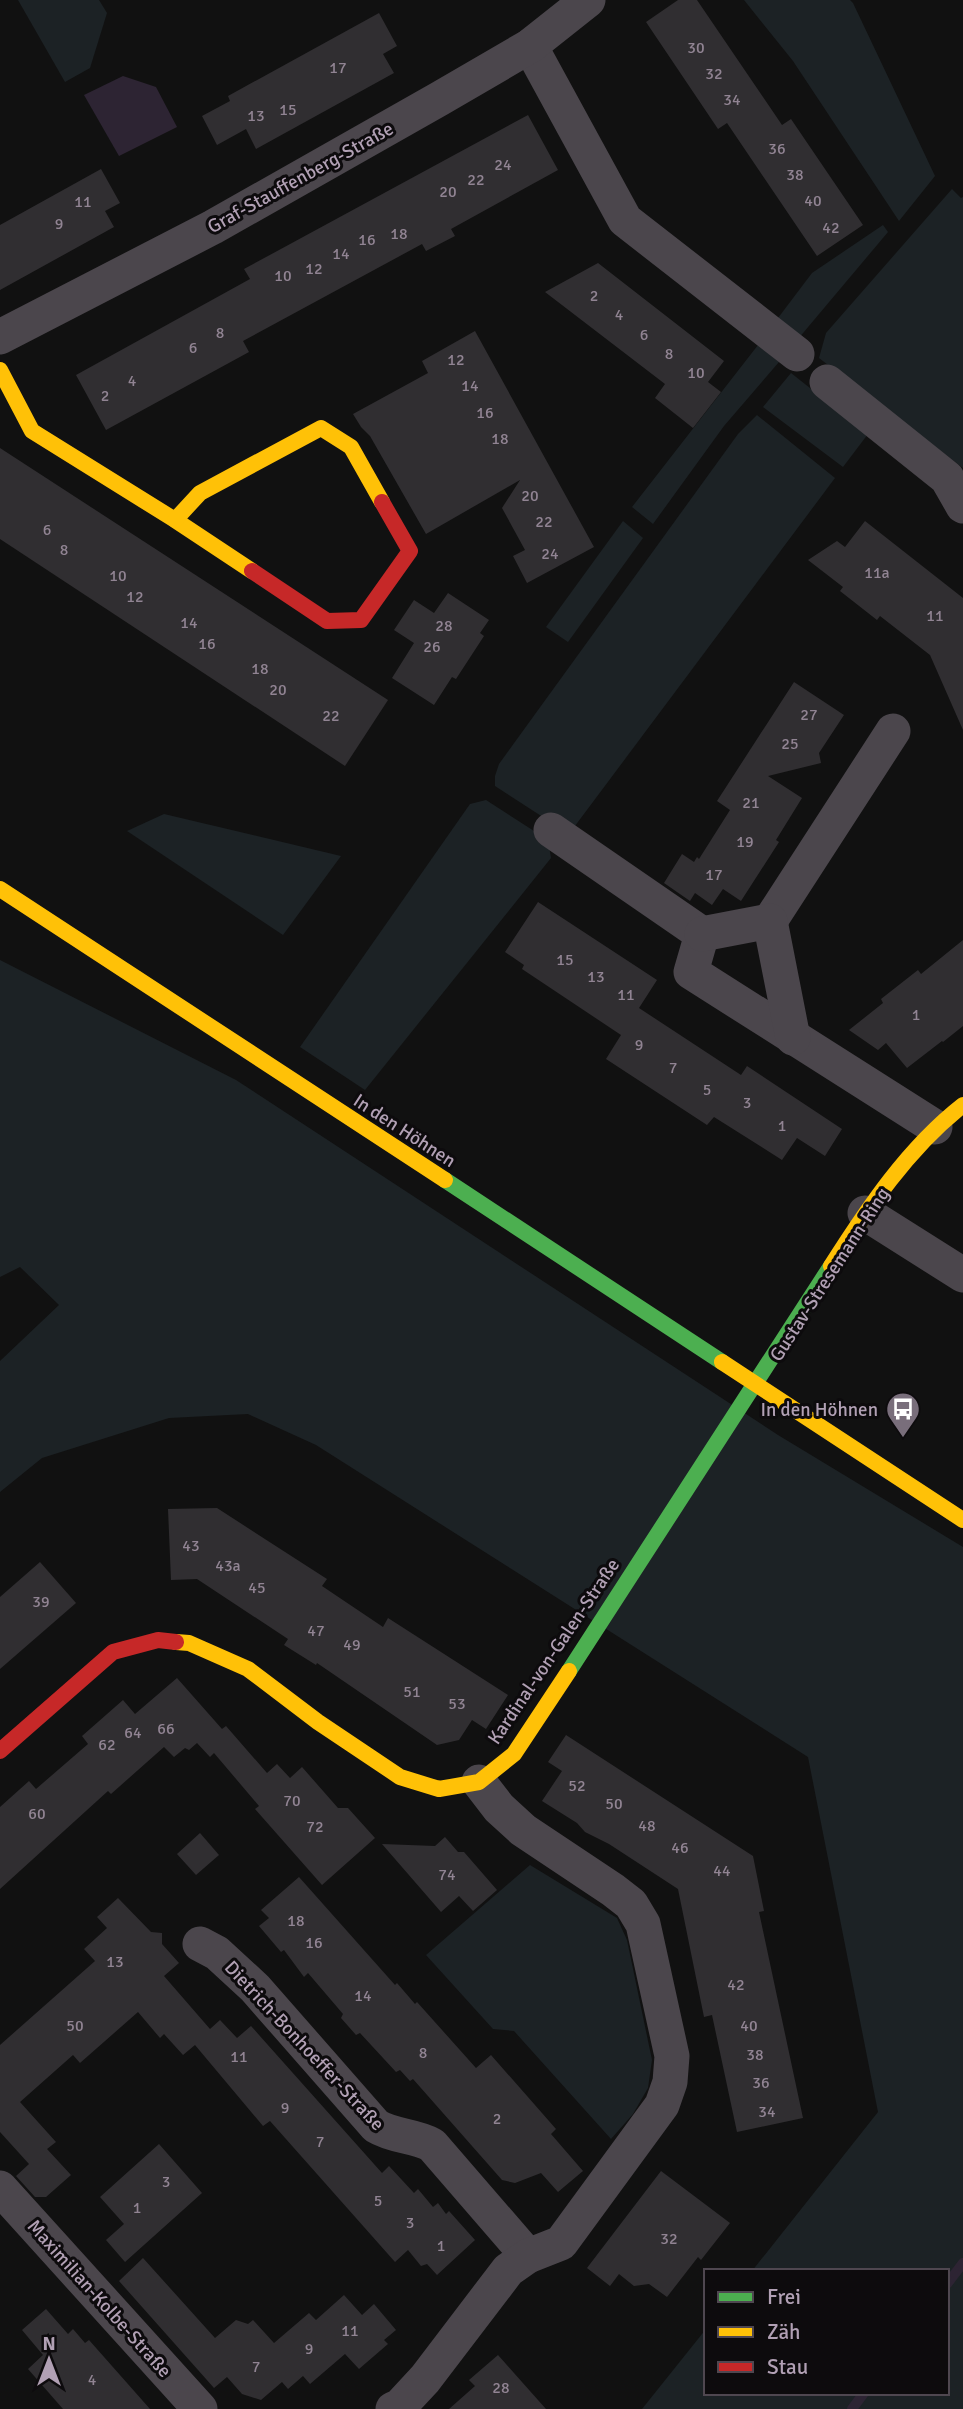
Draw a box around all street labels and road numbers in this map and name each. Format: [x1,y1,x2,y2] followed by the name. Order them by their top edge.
[203,117,398,239] street label: Graf-Stauffenberg-Straße
[349,1089,460,1173] street label: In den Höhnen
[765,1183,895,1366] street label: Gustav-Stresemann-Ring
[483,1554,625,1749] street label: Kardinal-von-Galen-Straße
[219,1956,389,2136] street label: Dietrich-Bonhoeffer-Straße
[22,2215,177,2383] street label: Maximilian-Kolbe-Straße

